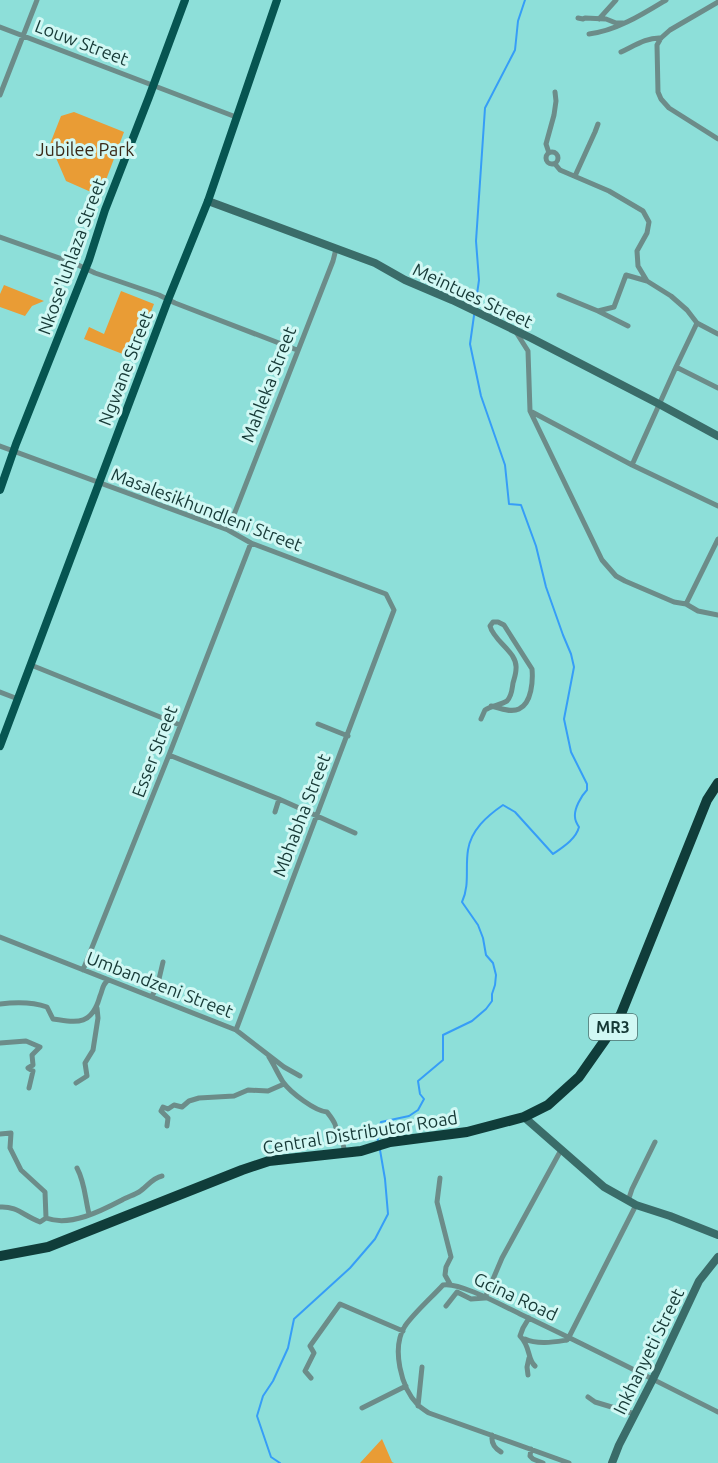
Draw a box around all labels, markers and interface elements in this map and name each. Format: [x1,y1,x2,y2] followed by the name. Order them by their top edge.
[33,15,131,69] street label: Louw Street
[36,139,134,159] park label: Jubilee Park
[33,175,109,337] street label: Nkose'luhlaza Street
[410,259,536,331] street label: Meintues Street
[94,308,156,428] street label: Ngwane Street
[237,323,299,445] street label: Mahleka Street
[109,463,305,555] street label: Masalesikhundleni Street
[127,702,181,800] street label: Esser Street
[268,751,334,879] street label: Mbhabha Street
[84,947,236,1021] street label: Umbandzeni Street
[589,1014,637,1040] road number: MR3
[261,1107,459,1157] street label: Central Distributor Road
[471,1268,561,1324] street label: Gcina Road
[609,1285,687,1417] street label: Inkhanyeti Street

